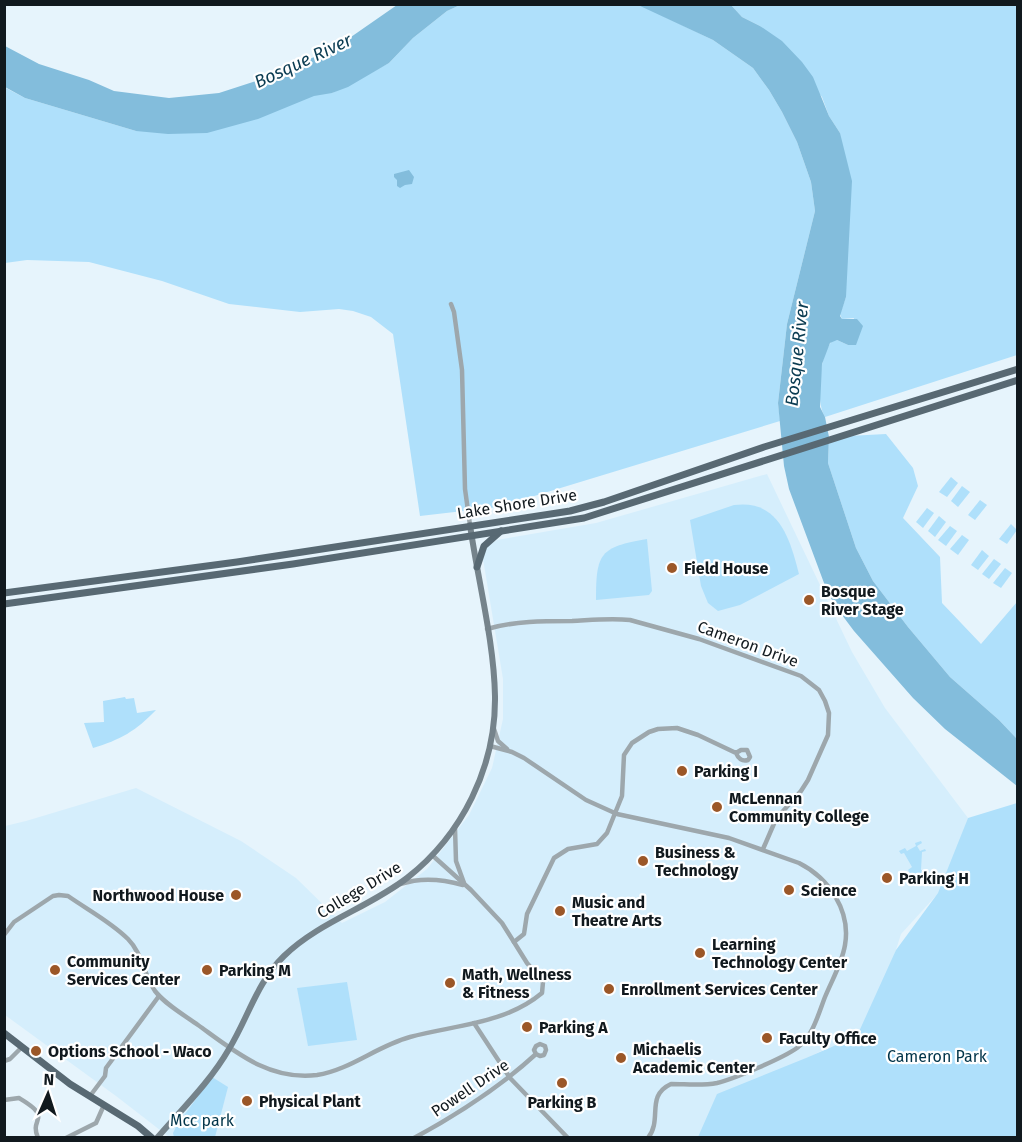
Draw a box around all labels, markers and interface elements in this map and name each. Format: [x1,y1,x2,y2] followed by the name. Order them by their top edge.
[251,28,356,93] water label: Bosque River
[781,300,814,407] water label: Bosque River
[456,485,578,523] street label: Lake Shore Drive
[684,559,769,578] place label: Field House
[665,561,679,575] marker: Field House
[821,582,904,619] place label: Bosque River Stage
[802,593,816,607] marker: Bosque River Stage
[695,617,801,671] street label: Cameron Drive
[694,762,758,781] place label: Parking I
[675,764,689,778] marker: Parking I
[729,789,869,826] place label: McLennan Community College
[710,800,724,814] marker: McLennan Community College
[655,843,739,880] place label: Business & Technology
[636,854,650,868] marker: Business & Technology
[314,858,404,922] street label: College Drive
[899,869,969,888] place label: Parking H
[880,871,894,885] marker: Parking H
[801,881,857,900] place label: Science
[782,883,796,897] marker: Science
[92,886,224,905] place label: Northwood House
[229,888,243,902] marker: Northwood House
[572,893,662,930] place label: Music and Theatre Arts
[553,904,567,918] marker: Music and Theatre Arts
[712,935,848,972] place label: Learning Technology Center
[693,946,707,960] marker: Learning Technology Center
[67,952,180,989] place label: Community Services Center
[219,961,291,980] place label: Parking M
[48,963,62,977] marker: Community Services Center
[200,963,214,977] marker: Parking M
[462,965,572,1002] place label: Math, Wellness & Fitness
[443,976,457,990] marker: Math, Wellness & Fitness
[621,980,818,999] place label: Enrollment Services Center
[602,982,616,996] marker: Enrollment Services Center
[539,1018,608,1037] place label: Parking A
[520,1020,534,1034] marker: Parking A
[779,1029,877,1048] place label: Faculty Office
[760,1031,774,1045] marker: Faculty Office
[632,1040,755,1077] place label: Michaelis Academic Center
[48,1042,212,1061] place label: Options School - Waco
[29,1044,43,1058] marker: Options School - Waco
[887,1047,988,1066] park label: Cameron Park
[614,1051,628,1065] marker: Michaelis Academic Center
[428,1055,512,1121] street label: Powell Drive
[18,1064,78,1124] north arrow
[43,1070,55,1089] text: N
[555,1076,569,1090] marker: Parking B
[259,1092,362,1111] place label: Physical Plant
[527,1093,597,1112] place label: Parking B
[240,1094,254,1108] marker: Physical Plant
[170,1111,235,1130] park label: Mcc park

